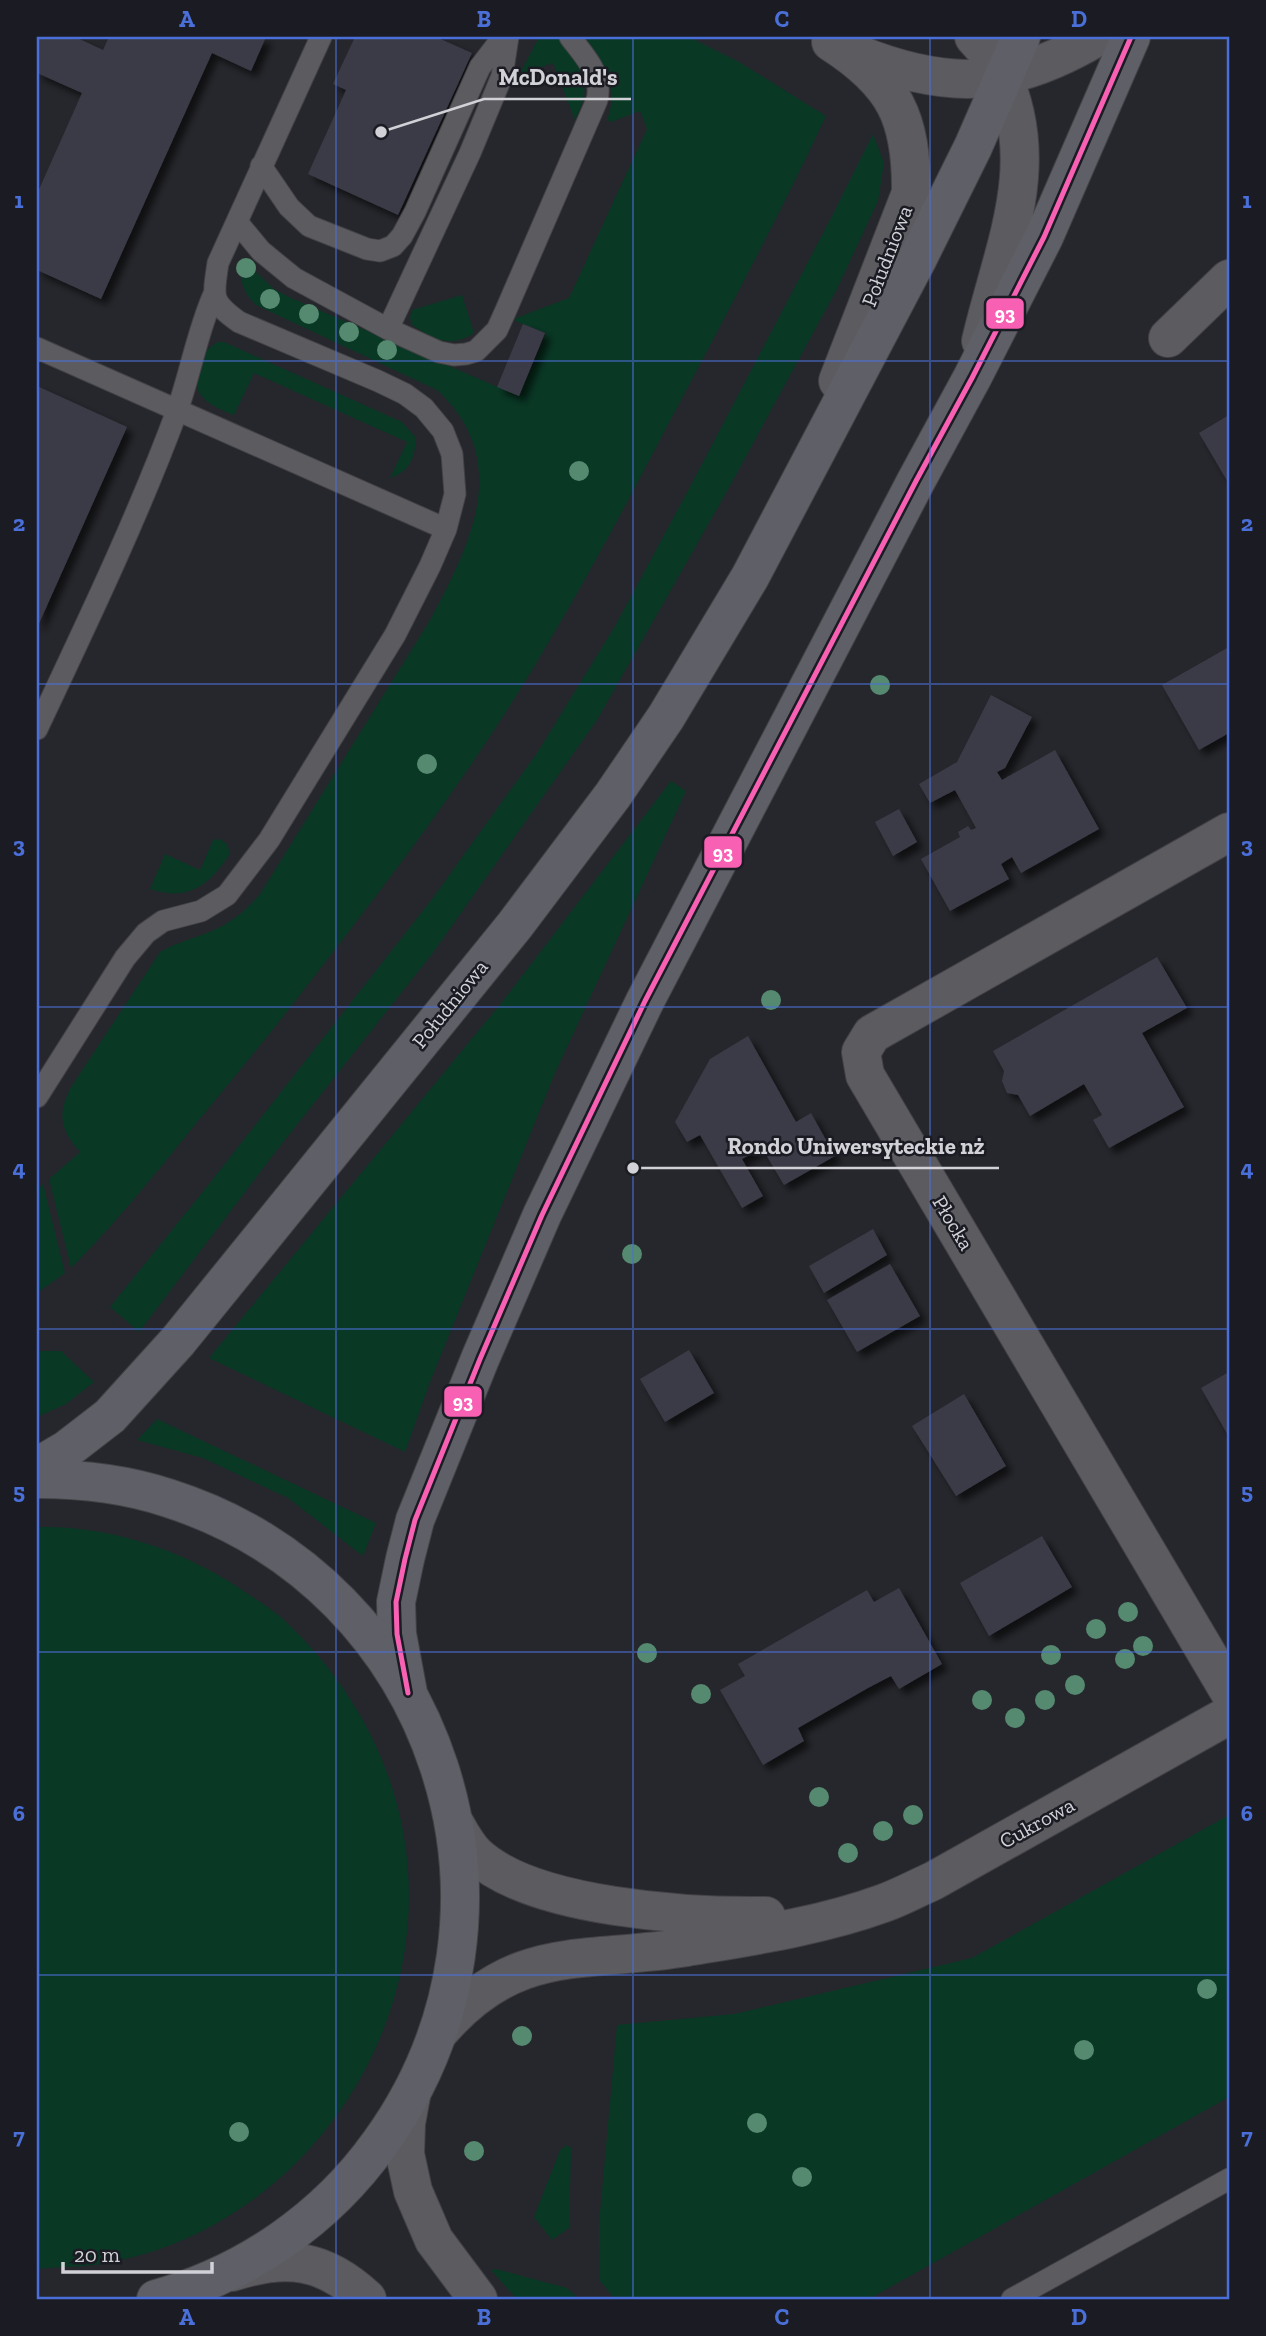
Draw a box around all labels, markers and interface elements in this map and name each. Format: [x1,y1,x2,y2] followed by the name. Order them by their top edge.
[179,5,195,33] text: A
[477,5,491,33] text: B
[775,5,789,33] text: C
[1071,5,1087,33] text: D
[484,55,631,99] callout: McDonald's
[498,63,618,91] text: McDonald's
[14,186,24,214] text: 1
[1242,186,1252,214] text: 1
[856,202,917,310] street label: Południowa
[985,297,1025,330] line badge: 93
[995,302,1015,325] text: 93
[13,509,25,537] text: 2
[1241,509,1253,537] text: 2
[13,831,25,859] text: 3
[1241,831,1253,859] text: 3
[703,835,743,869] line badge: 93
[713,841,733,864] text: 93
[407,955,493,1053] street label: Południowa
[714,1124,999,1168] callout: Rondo Uniwersyteckie nż
[727,1132,985,1160] text: Rondo Uniwersyteckie nż
[12,1154,26,1182] text: 4
[1240,1154,1254,1182] text: 4
[927,1191,979,1255] street label: Płocka
[443,1385,483,1418] line badge: 93
[453,1390,473,1413] text: 93
[13,1477,25,1505] text: 5
[1241,1477,1253,1505] text: 5
[995,1792,1079,1853] street label: Cukrowa
[13,1799,25,1827] text: 6
[1241,1799,1253,1827] text: 6
[13,2122,25,2150] text: 7
[1241,2122,1253,2150] text: 7
[63,2231,212,2275] scale bar
[74,2242,120,2267] text: 20 m
[179,2303,195,2331] text: A
[477,2303,491,2331] text: B
[775,2303,789,2331] text: C
[1071,2303,1087,2331] text: D

